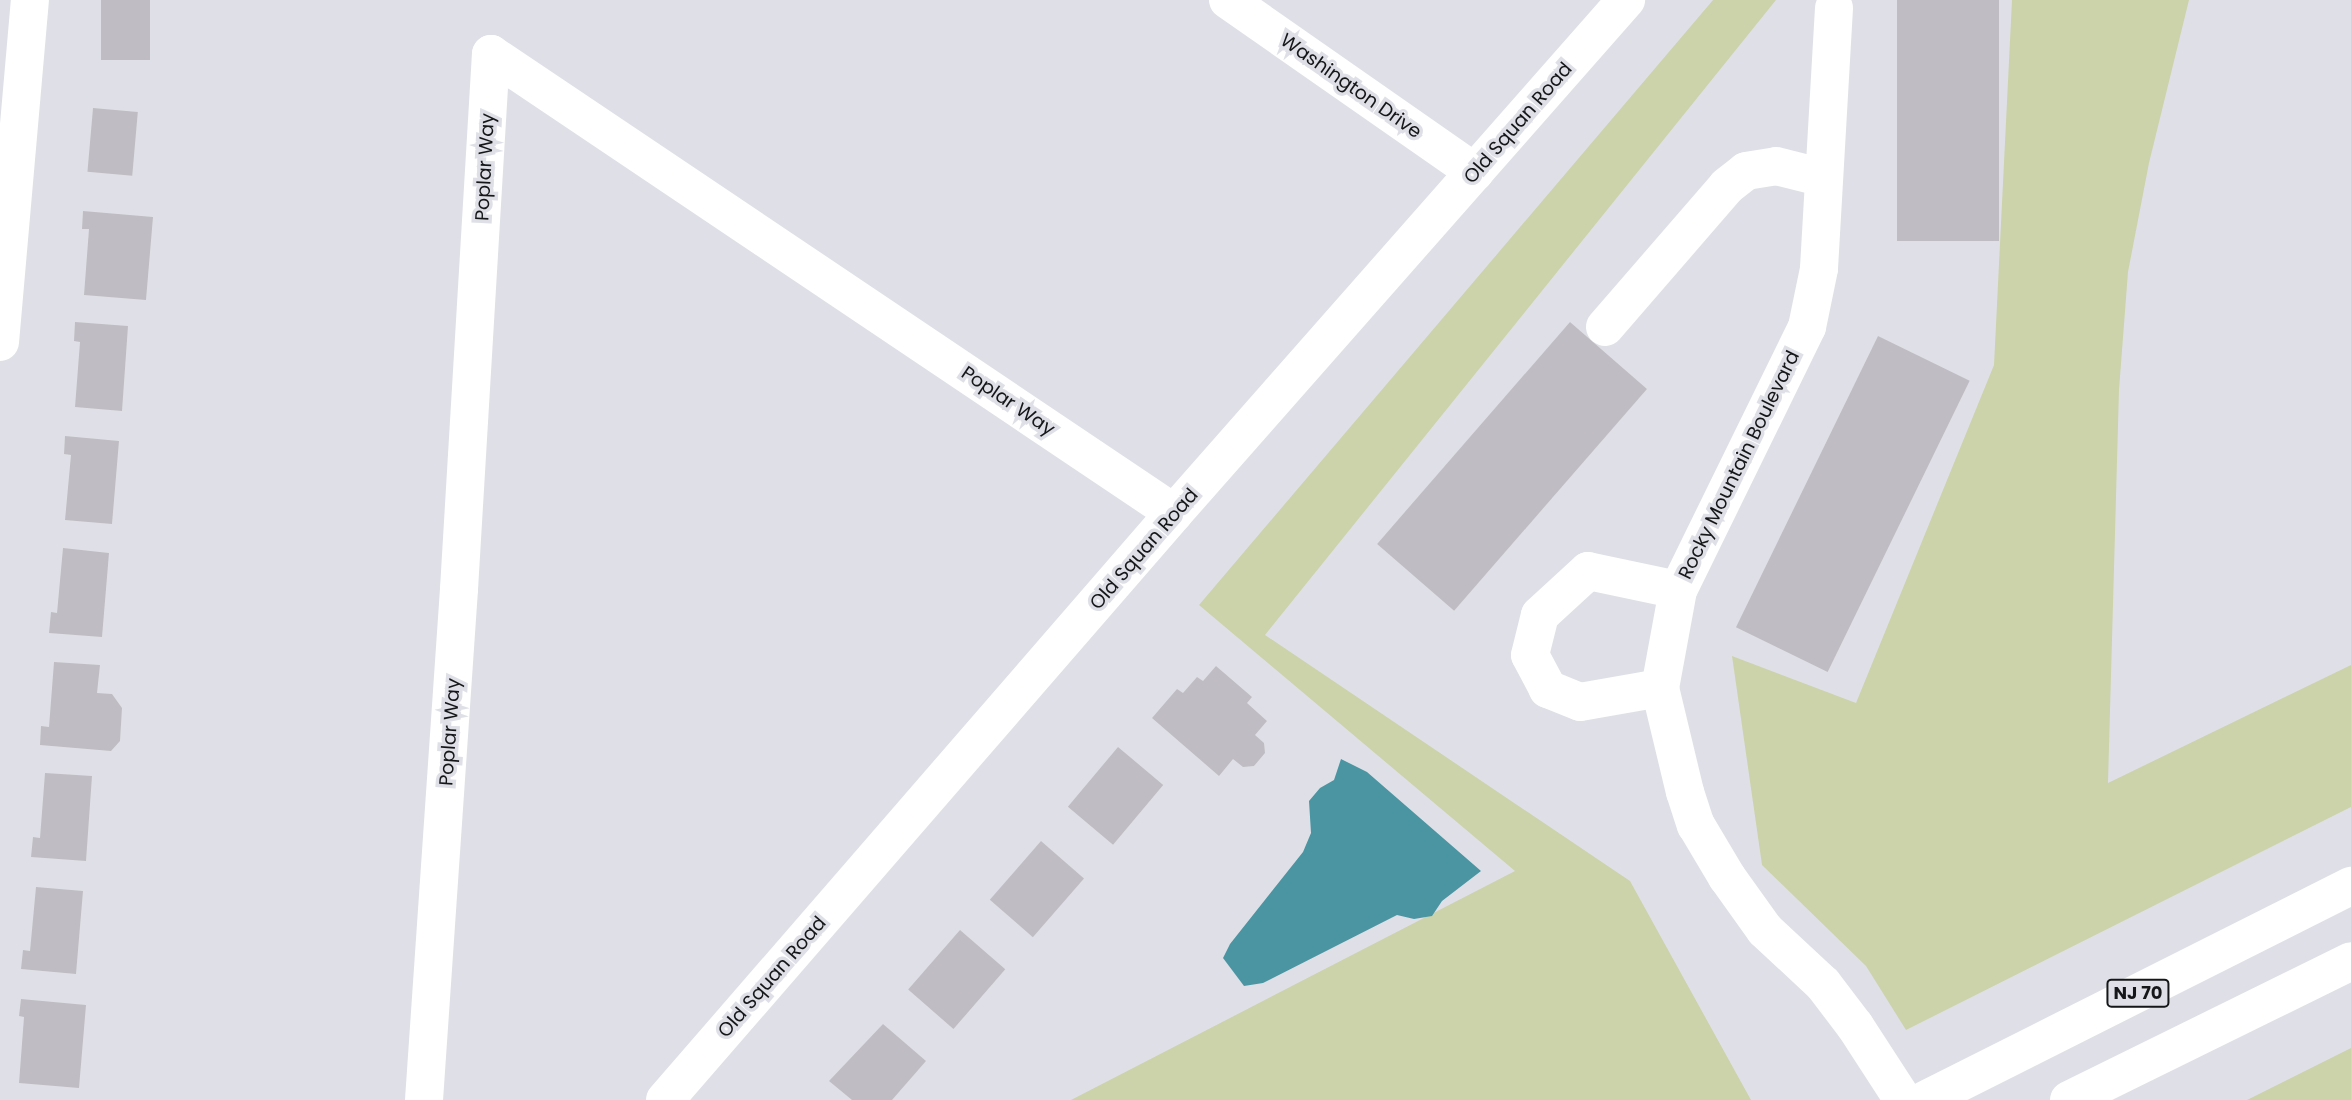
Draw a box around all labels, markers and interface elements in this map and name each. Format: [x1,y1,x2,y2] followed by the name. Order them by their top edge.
[1276,29,1426,143] street label: Washington Drive
[1459,58,1577,188] street label: Old Squan Road
[471,113,499,221] street label: Poplar Way
[1674,347,1804,583] street label: Rocky Mountain Boulevard
[957,361,1059,441] street label: Poplar Way
[1085,484,1203,614] street label: Old Squan Road
[435,677,465,787] street label: Poplar Way
[713,912,831,1042] street label: Old Squan Road
[2105,978,2171,1008] road number: NJ 70

